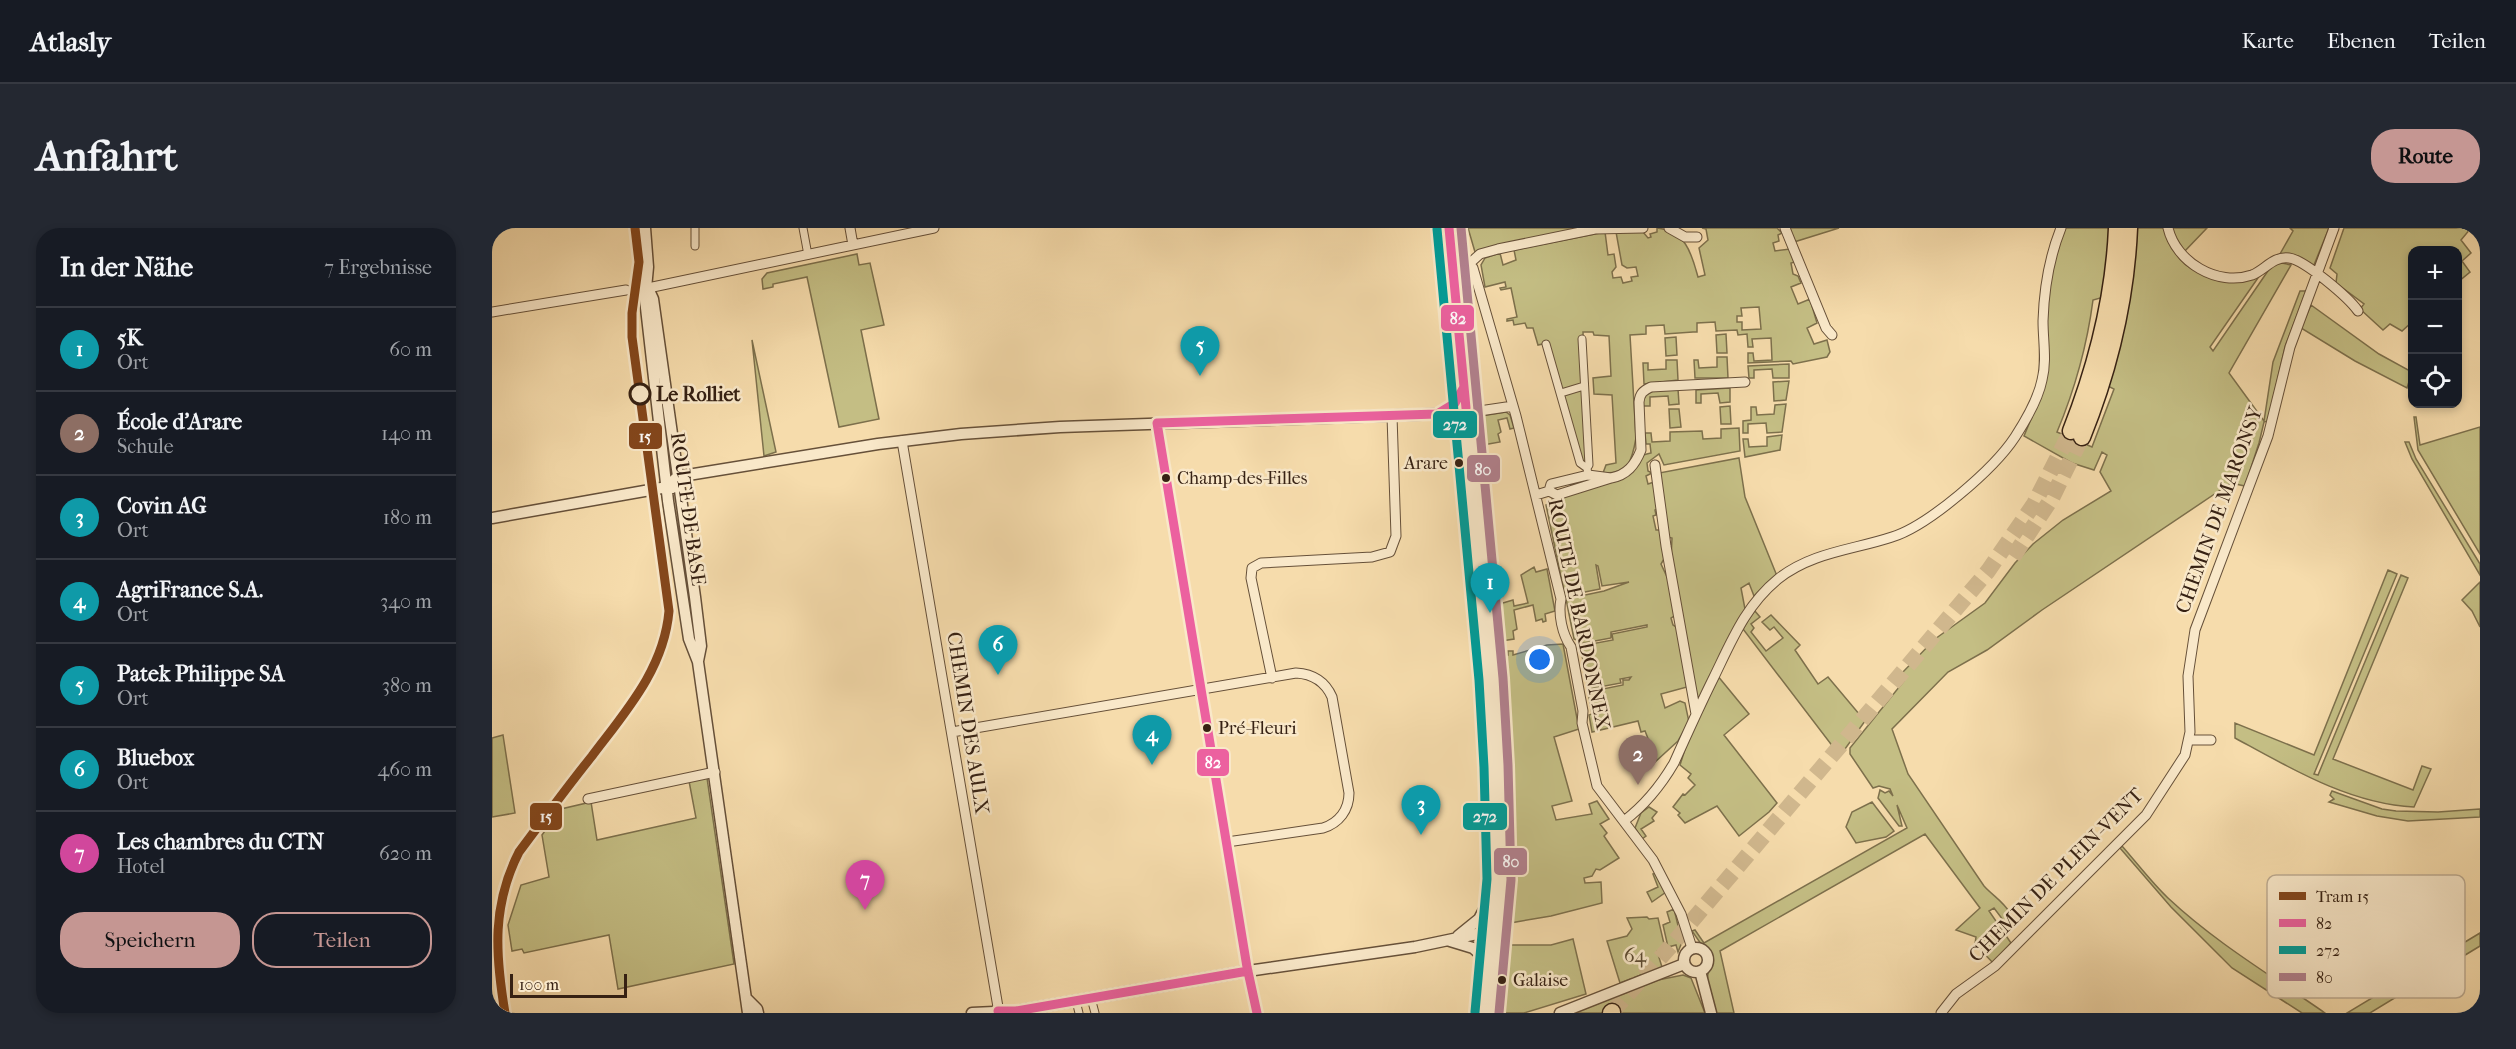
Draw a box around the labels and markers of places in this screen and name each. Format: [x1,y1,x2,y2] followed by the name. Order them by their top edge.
[1180,326,1220,376] pin: 5
[629,383,651,405] marker: Le Rolliet
[656,383,741,406] place label: Le Rolliet
[1403,453,1448,474] place label: Arare
[1453,457,1465,469] marker: Arare
[1177,468,1308,489] place label: Champ-des-Filles
[1160,472,1172,484] marker: Champ-des-Filles
[1470,564,1510,613] pin: 1
[978,626,1018,675] pin: 6
[1132,716,1172,765] pin: 4
[1218,718,1297,739] place label: Pré-Fleuri
[1201,722,1213,734] marker: Pré-Fleuri
[1618,736,1658,785] pin: 2
[1402,786,1440,835] pin: 3
[846,860,884,910] pin: 7
[1513,970,1568,991] place label: Galaise
[1496,974,1508,986] marker: Galaise

